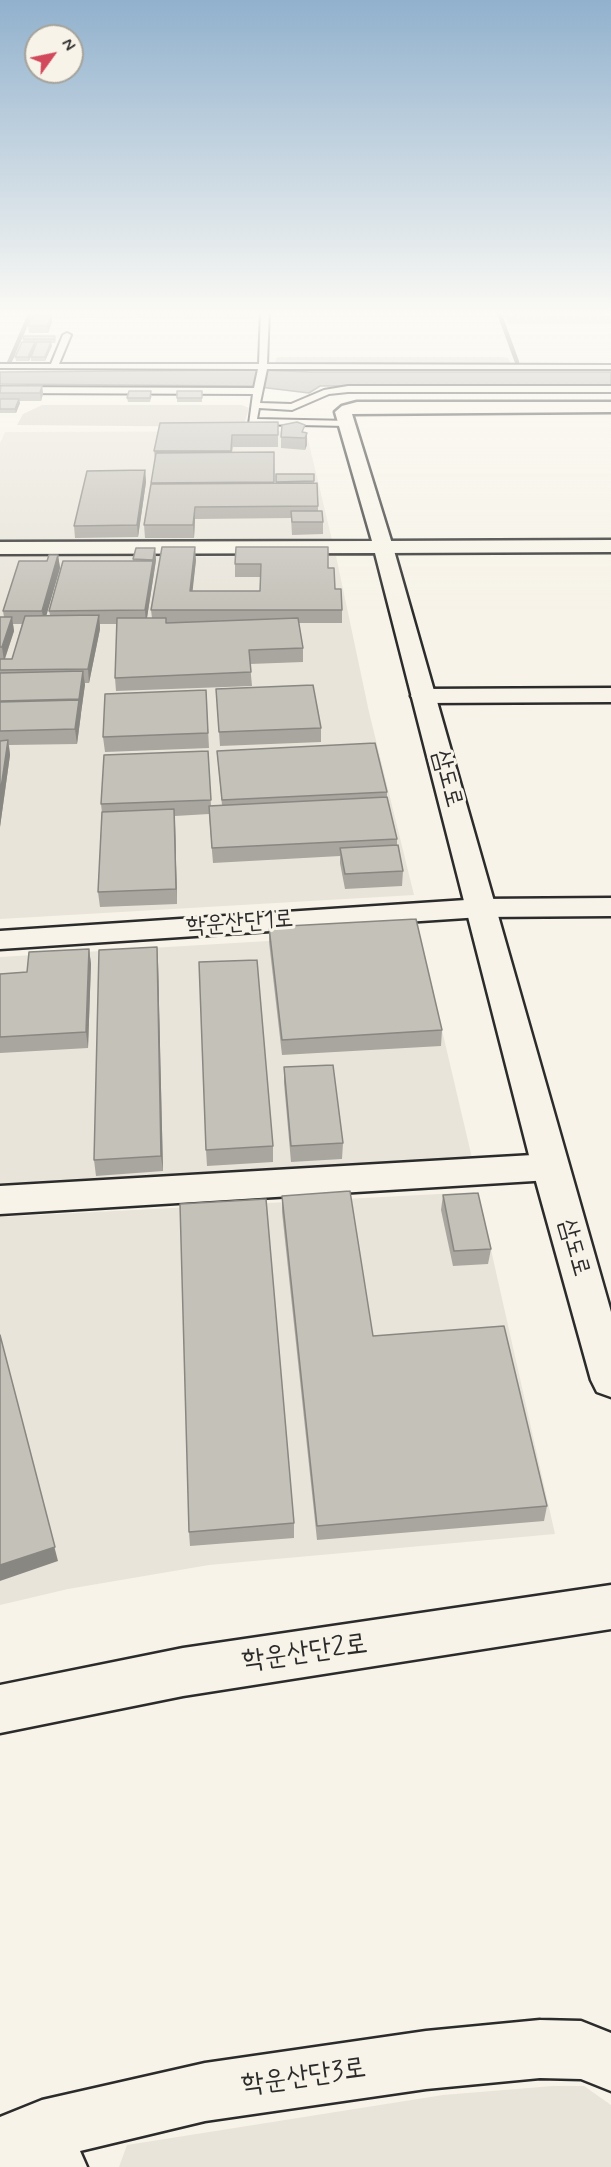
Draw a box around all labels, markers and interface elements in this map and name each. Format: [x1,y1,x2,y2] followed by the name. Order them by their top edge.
[24,24,84,84] north arrow
[56,35,80,55] text: N
[425,747,467,811] street label: 삼도로
[185,906,295,942] street label: 학운산단1로
[551,1216,595,1280] street label: 삼도로
[240,1629,370,1679] street label: 학운산단2로
[240,2053,368,2103] street label: 학운산단3로

